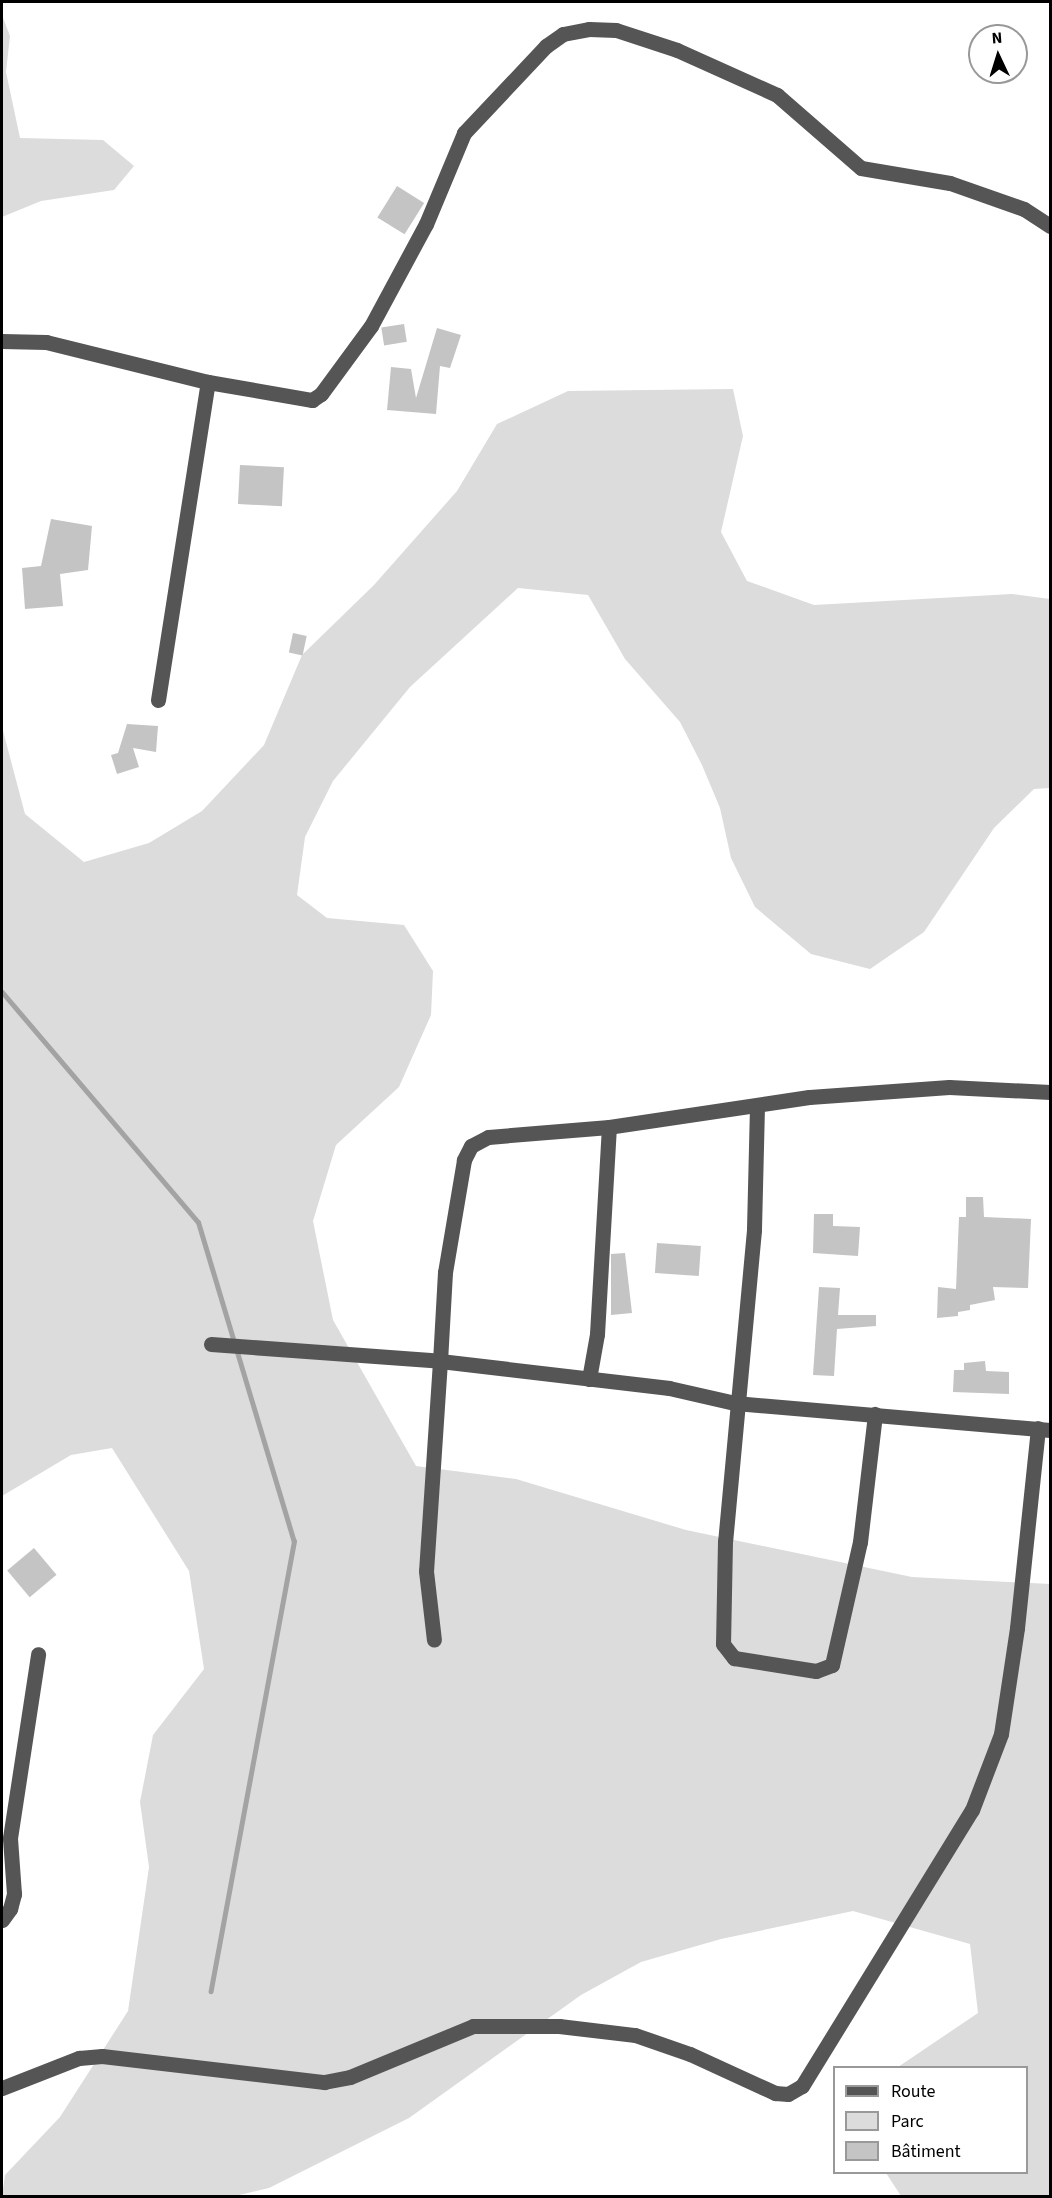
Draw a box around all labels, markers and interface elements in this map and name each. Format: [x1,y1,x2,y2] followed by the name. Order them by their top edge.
[968,24,1028,84] north arrow
[991,27,1003,49] text: N
[833,2066,1028,2174] legend
[891,2079,935,2104] text: Route
[891,2109,924,2134] text: Parc
[891,2139,961,2164] text: Bâtiment

